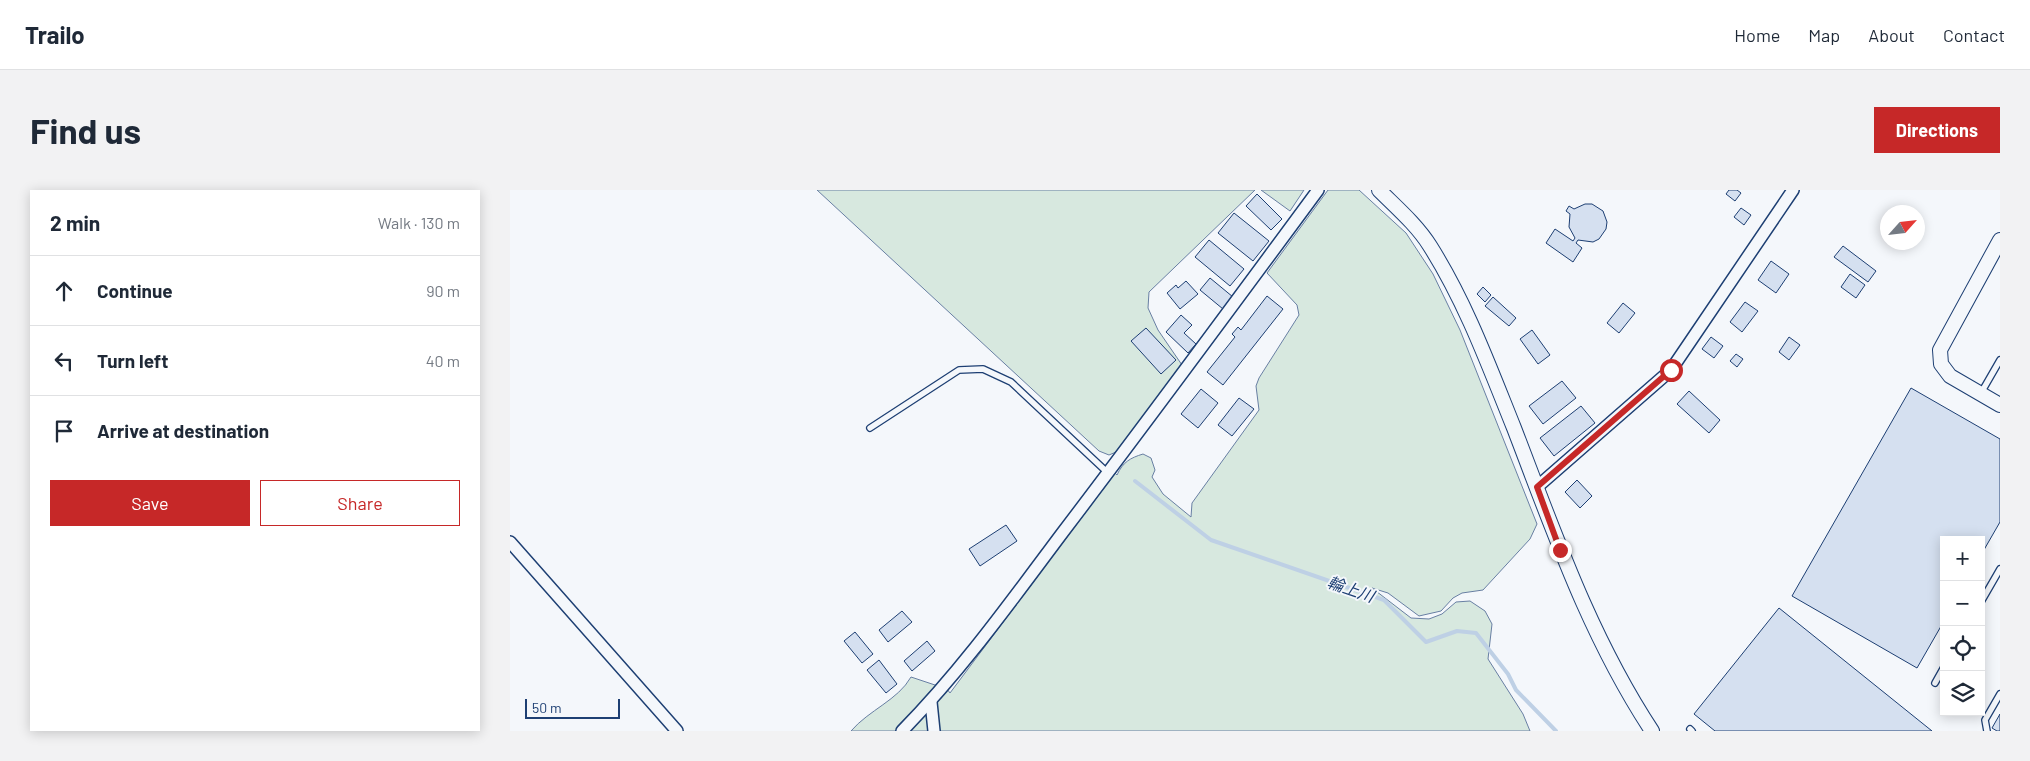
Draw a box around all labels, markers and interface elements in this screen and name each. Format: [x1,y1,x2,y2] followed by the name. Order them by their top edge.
[25,20,85,49] text: Trailo
[1734,24,1780,46] text: Home
[1808,24,1840,46] text: Map
[1868,24,1915,46] text: About
[1943,24,2005,46] text: Contact
[1874,107,2000,153] button: Directions
[30,109,141,151] text: Find us
[1880,205,1925,250] north arrow
[50,210,100,235] text: 2 min
[378,213,460,232] text: Walk · 130 m
[50,277,78,305] icon: ahead
[97,279,173,302] text: Continue
[426,281,460,300] text: 90 m
[50,347,78,375] icon: left
[97,349,168,372] text: Turn left
[426,351,460,370] text: 40 m
[1660,359,1683,382] route start
[50,417,78,445] icon: arrive
[97,419,269,442] text: Arrive at destination
[50,480,250,526] button: Save
[260,480,460,526] button: Share
[1940,536,1985,716] map controls
[1940,536,1985,581] button: +
[1549,539,1572,562] route end
[1325,572,1379,606] water label: 輪上川
[1940,581,1985,626] button: −
[1940,626,1985,671] button: locate
[1940,671,1985,716] button: layers
[525,696,620,719] scale bar
[532,699,561,716] text: 50 m

